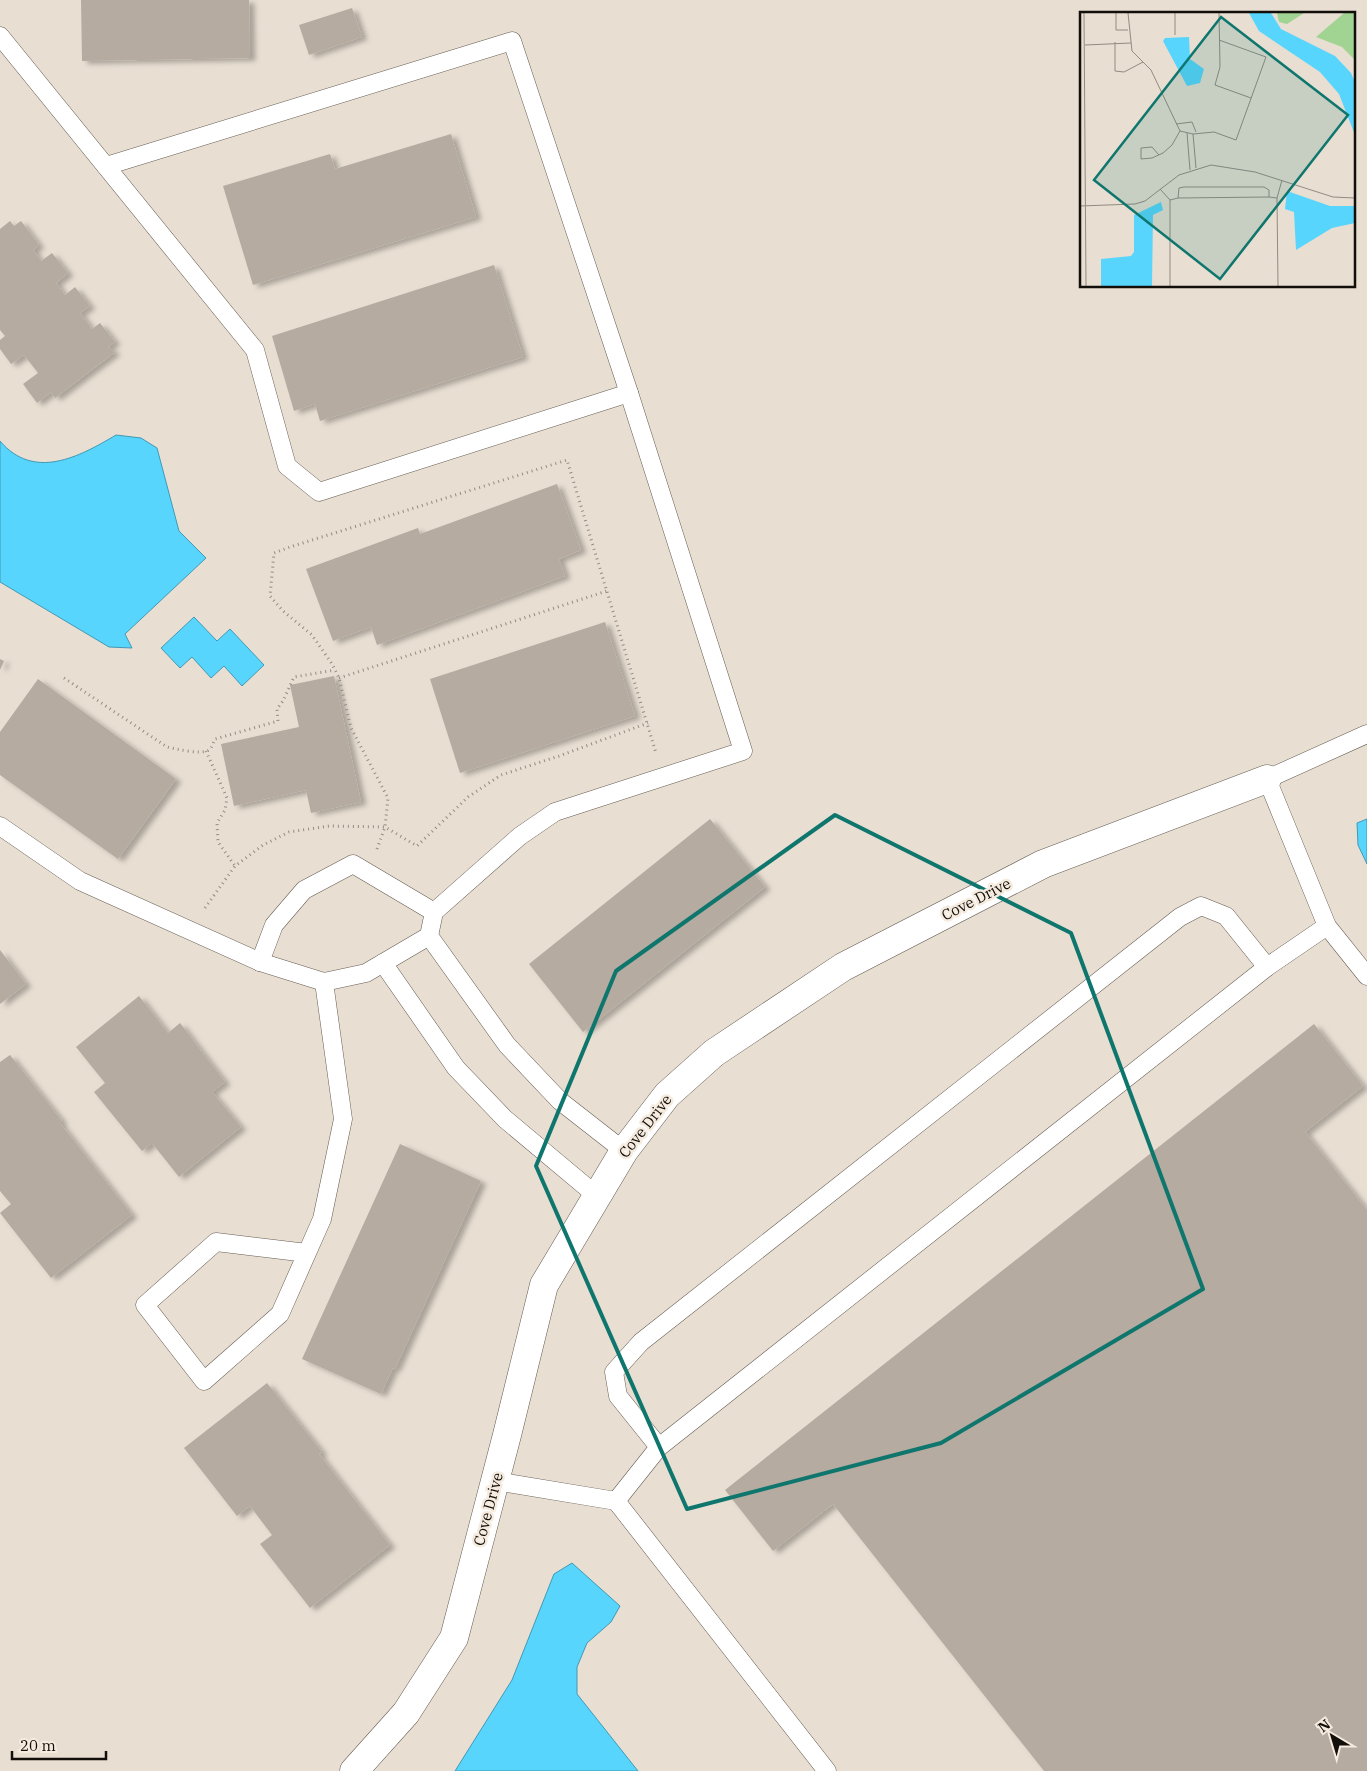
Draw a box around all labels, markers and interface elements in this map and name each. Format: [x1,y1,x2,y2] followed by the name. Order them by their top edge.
[1080,12,1354,288] inset map
[938,873,1014,925] street label: Cove Drive
[614,1091,676,1161] street label: Cove Drive
[469,1470,507,1548] street label: Cove Drive
[1307,1711,1357,1761] north arrow
[1314,1715,1334,1736] text: N
[12,1728,106,1760] scale bar
[20,1736,56,1755] text: 20 m

